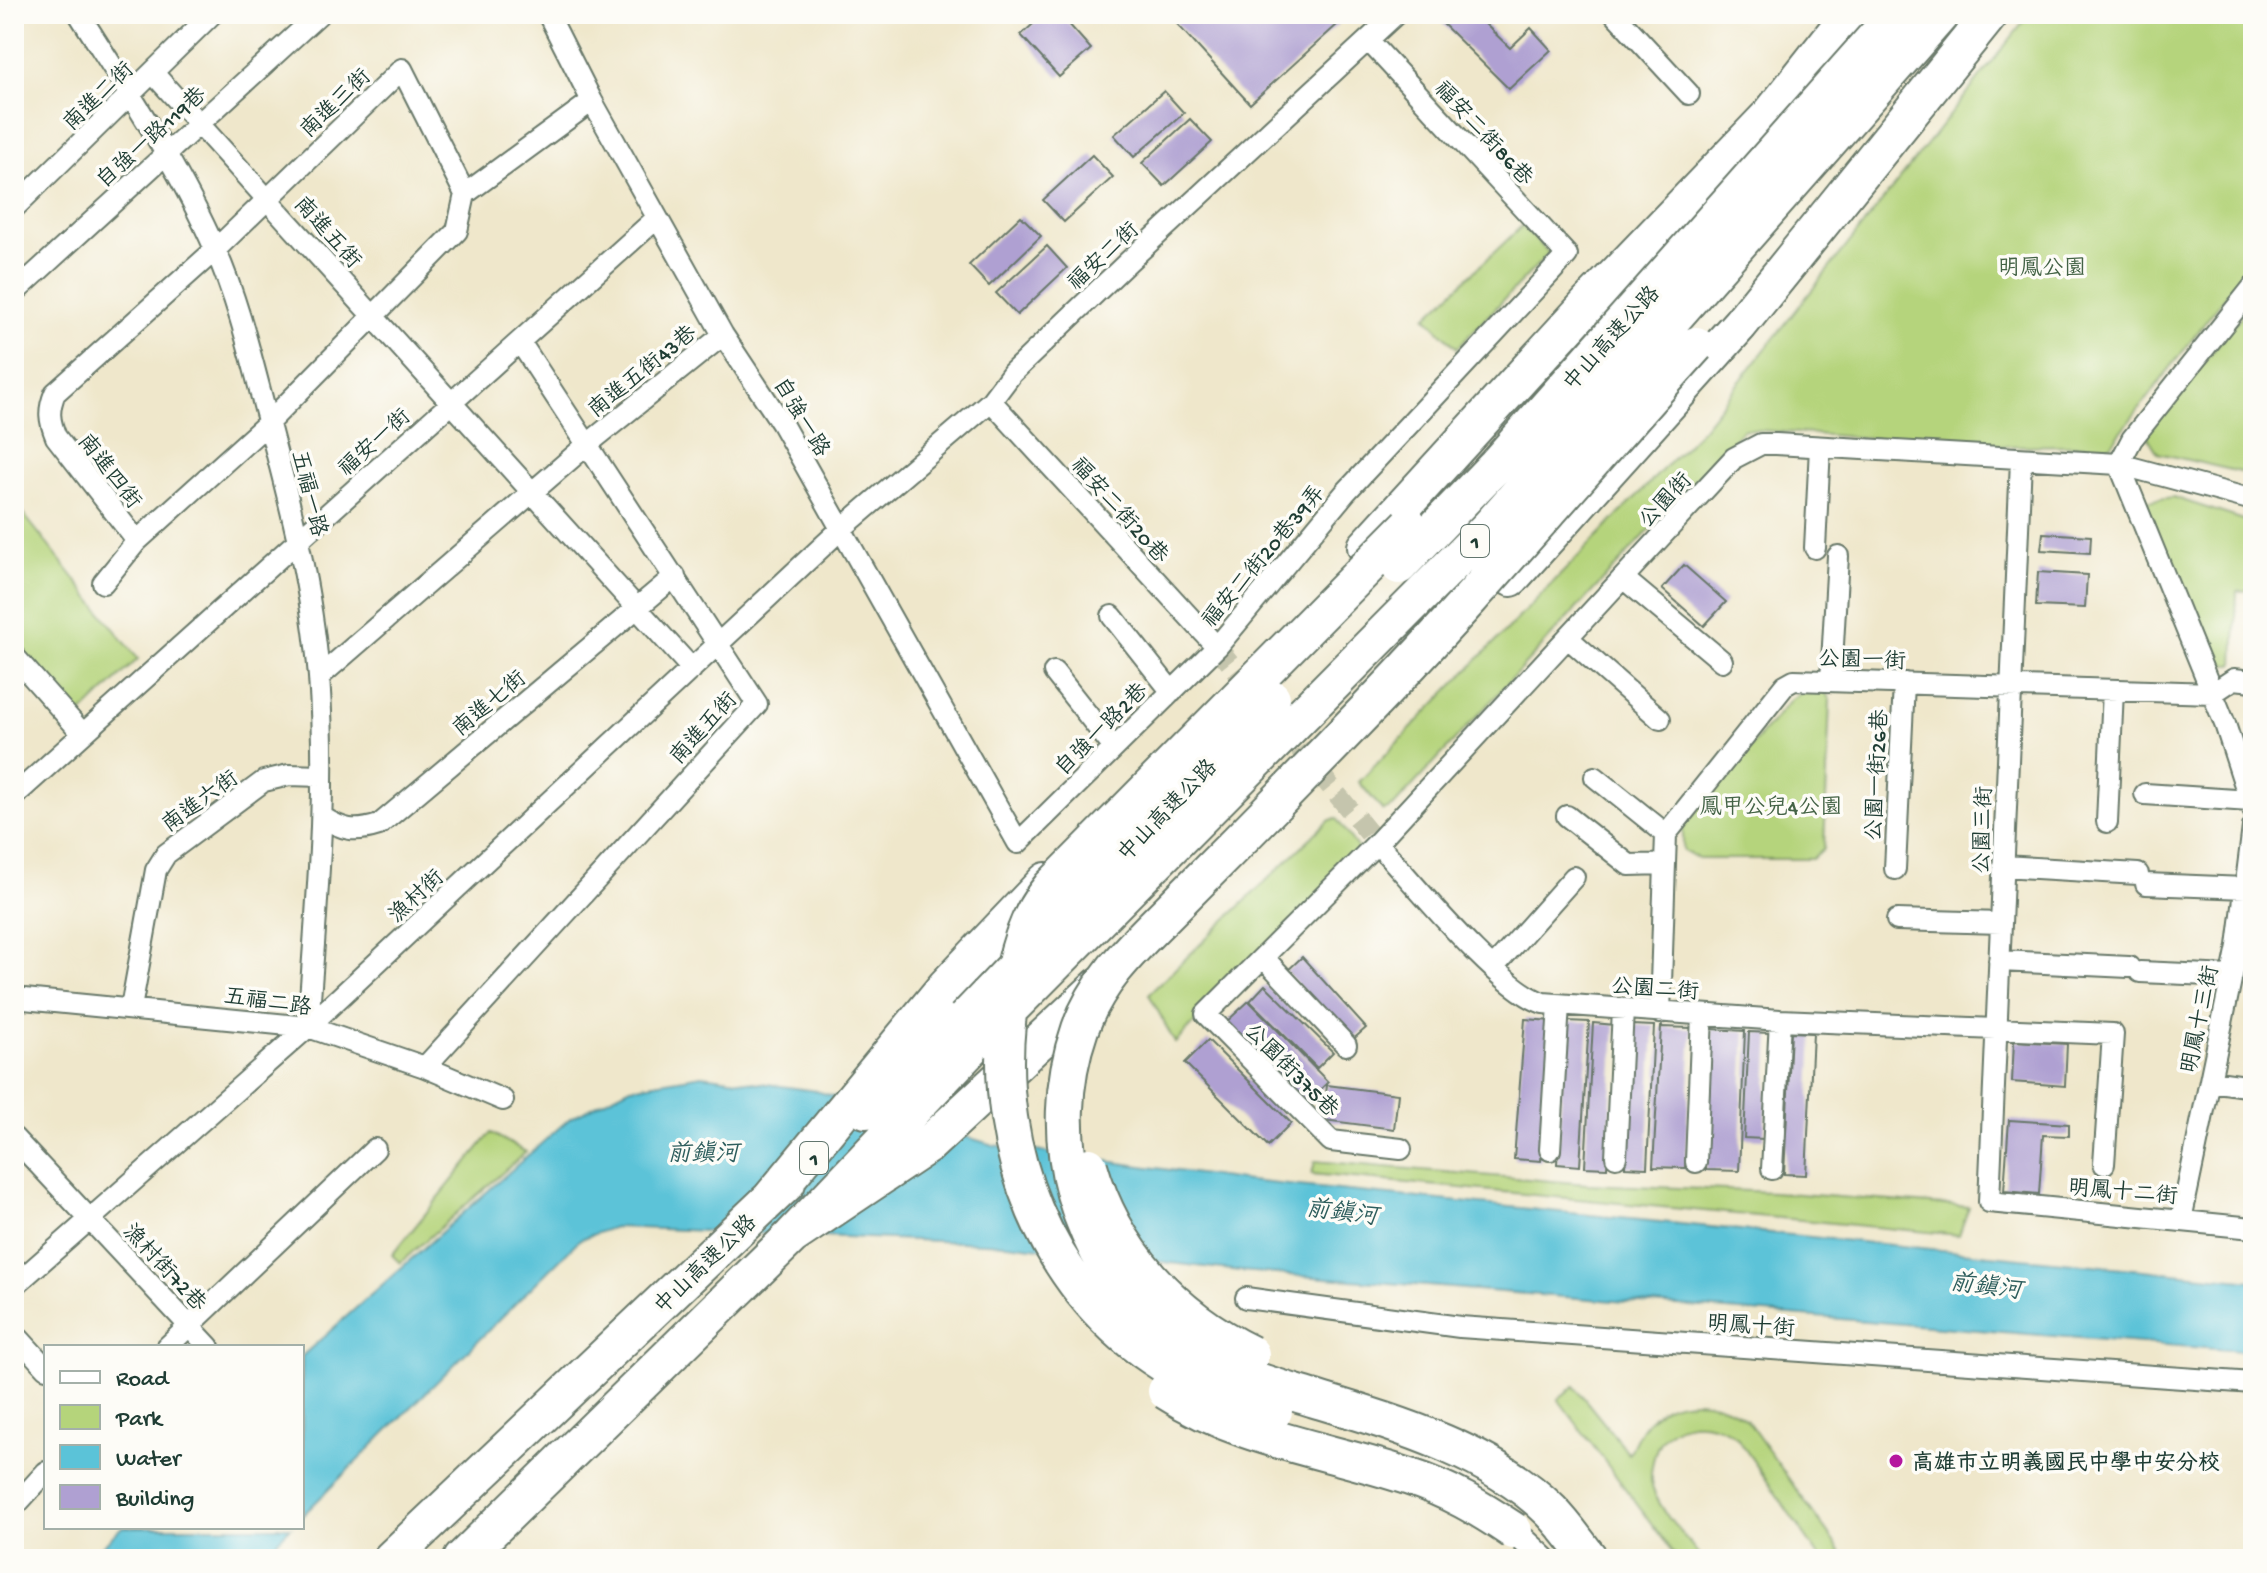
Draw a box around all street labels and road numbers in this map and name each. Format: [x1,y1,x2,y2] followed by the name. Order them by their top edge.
[58,57,140,138] street label: 南進二街
[295,64,377,145] street label: 南進三街
[1427,76,1538,192] street label: 福安二街86巷
[91,81,213,195] street label: 自強一路119巷
[287,191,367,275] street label: 南進五街
[1063,218,1146,297] street label: 福安二街
[1558,281,1667,397] street label: 中山高速公路
[583,320,703,425] street label: 南進五街43巷
[766,373,835,462] street label: 自強一路
[334,404,417,483] street label: 福安一街
[71,429,147,515] street label: 南進四街
[284,448,332,540] street label: 五福一路
[1064,453,1173,570] street label: 福安二街20巷
[1634,468,1699,535] street label: 公園街
[1197,480,1332,634] street label: 福安二街20巷39弄
[1461,525,1489,557] road number: 1
[1817,646,1906,677] street label: 公園一街
[447,665,533,743] street label: 南進七街
[1050,678,1155,783] street label: 自強一路2巷
[664,687,744,771] street label: 南進五街
[1862,709,1895,842] street label: 公園一街26巷
[1112,754,1224,868] street label: 中山高速公路
[157,765,245,840] street label: 南進六街
[1969,786,2000,875] street label: 公園三街
[383,864,451,930] street label: 漁村街
[2177,963,2226,1076] street label: 明鳳十三街
[1610,974,1700,1007] street label: 公園二街
[222,983,313,1023] street label: 五福二路
[1238,1019,1343,1124] street label: 公園街375巷
[800,1142,828,1174] road number: 1
[2067,1175,2179,1212] street label: 明鳳十二街
[649,1209,763,1321] street label: 中山高速公路
[116,1218,212,1318] street label: 漁村街72巷
[1706,1311,1796,1344] street label: 明鳳十街

